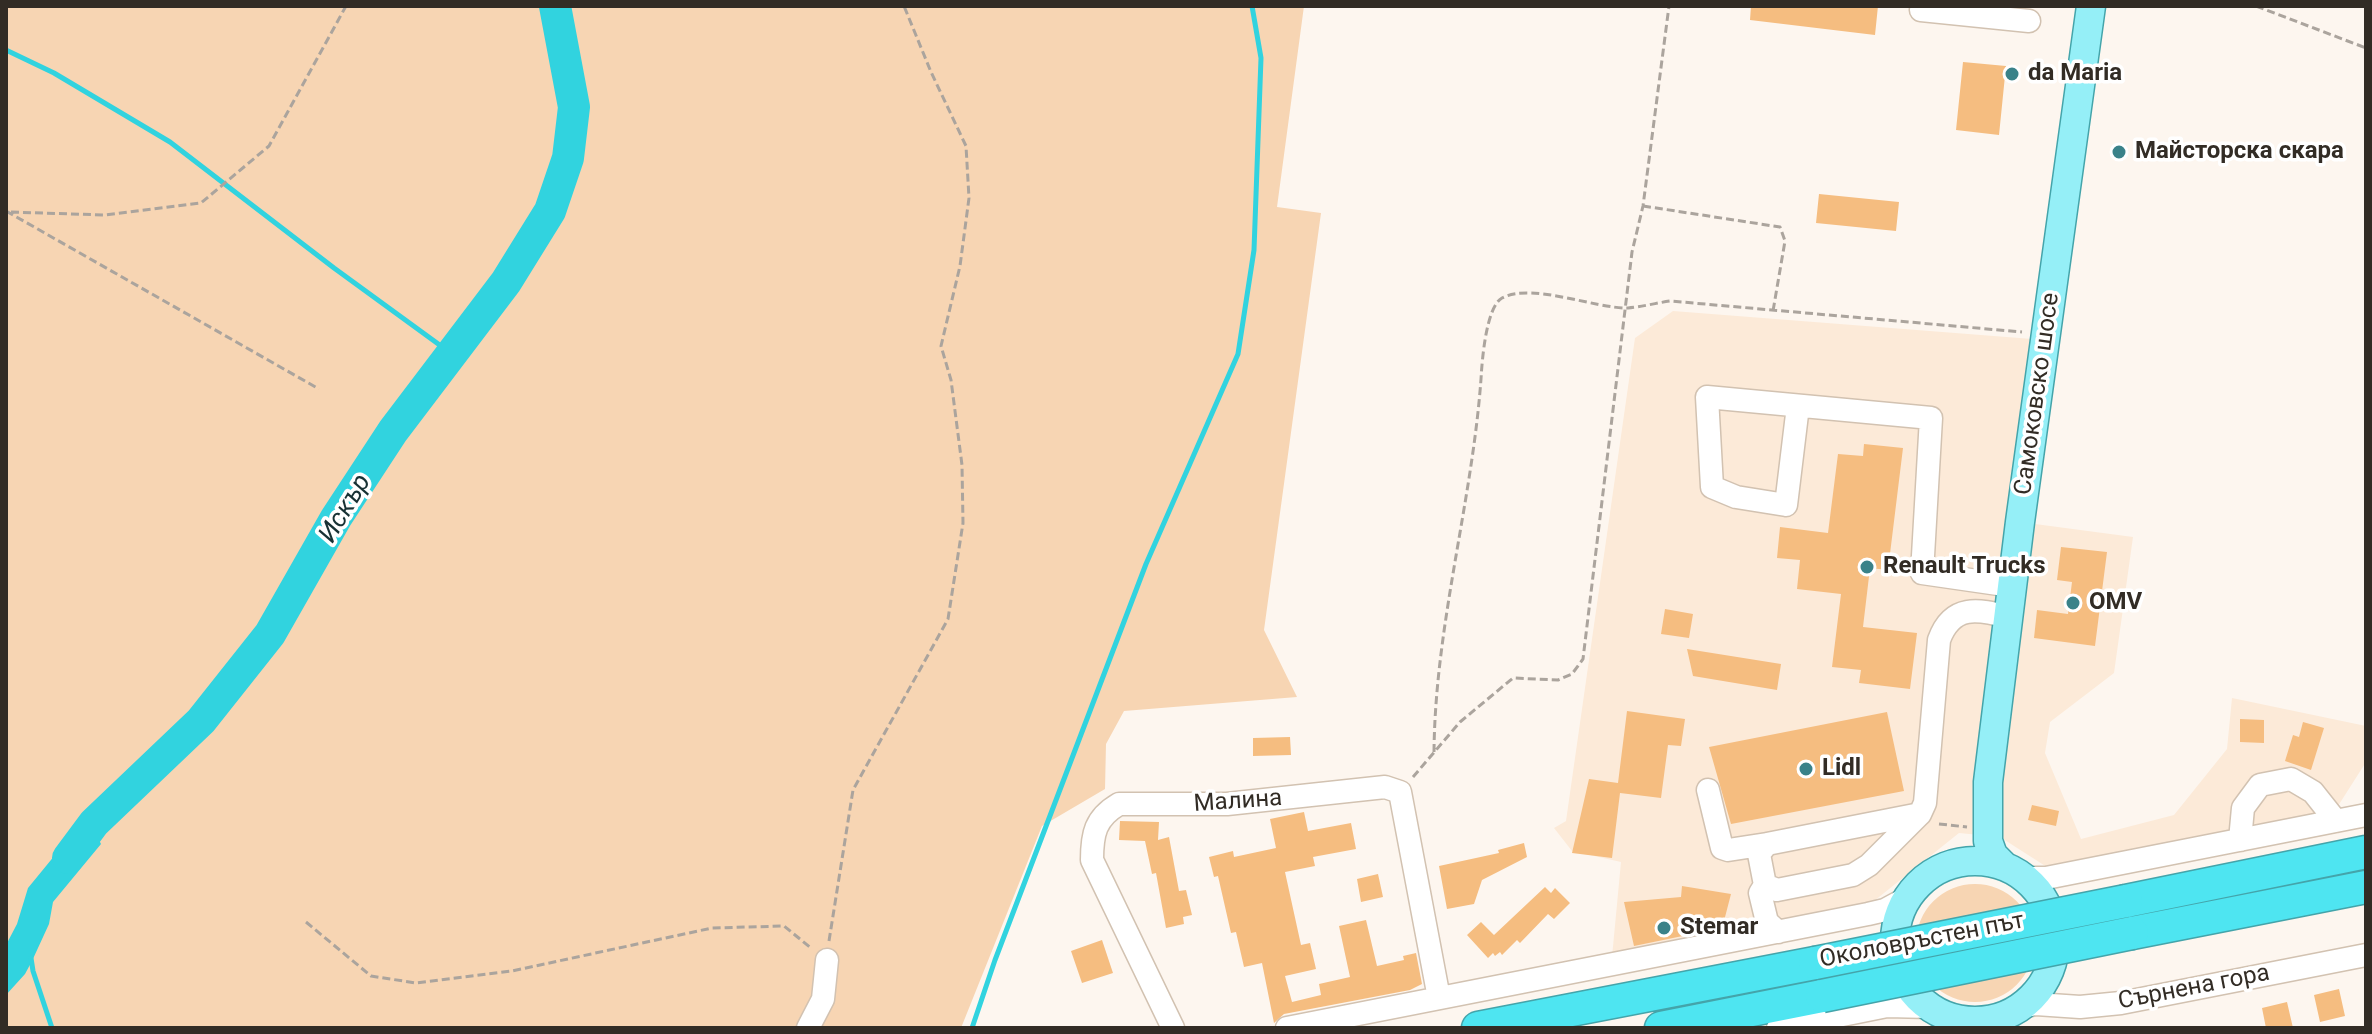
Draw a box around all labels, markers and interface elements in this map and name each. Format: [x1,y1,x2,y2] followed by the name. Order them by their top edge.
[2028,60,2122,88] place label: da Maria
[2003,65,2021,83] marker: da Maria
[2135,138,2344,166] place label: Майсторска скара
[2110,143,2128,161] marker: Майсторска скара
[2010,291,2066,497] street label: Самоковско шосе
[313,469,379,549] water label: Искър
[1883,553,2045,581] place label: Renault Trucks
[1858,558,1876,576] marker: Renault Trucks
[2089,589,2142,617] place label: OMV
[2064,594,2082,612] marker: OMV
[1822,755,1861,783] place label: Lidl
[1797,760,1815,778] marker: Lidl
[1193,785,1283,819] street label: Малина
[1817,907,2027,975] street label: Околовръстен път
[1680,914,1758,942] place label: Stemar
[1655,919,1673,937] marker: Stemar
[2116,959,2272,1017] street label: Сърнена гора

